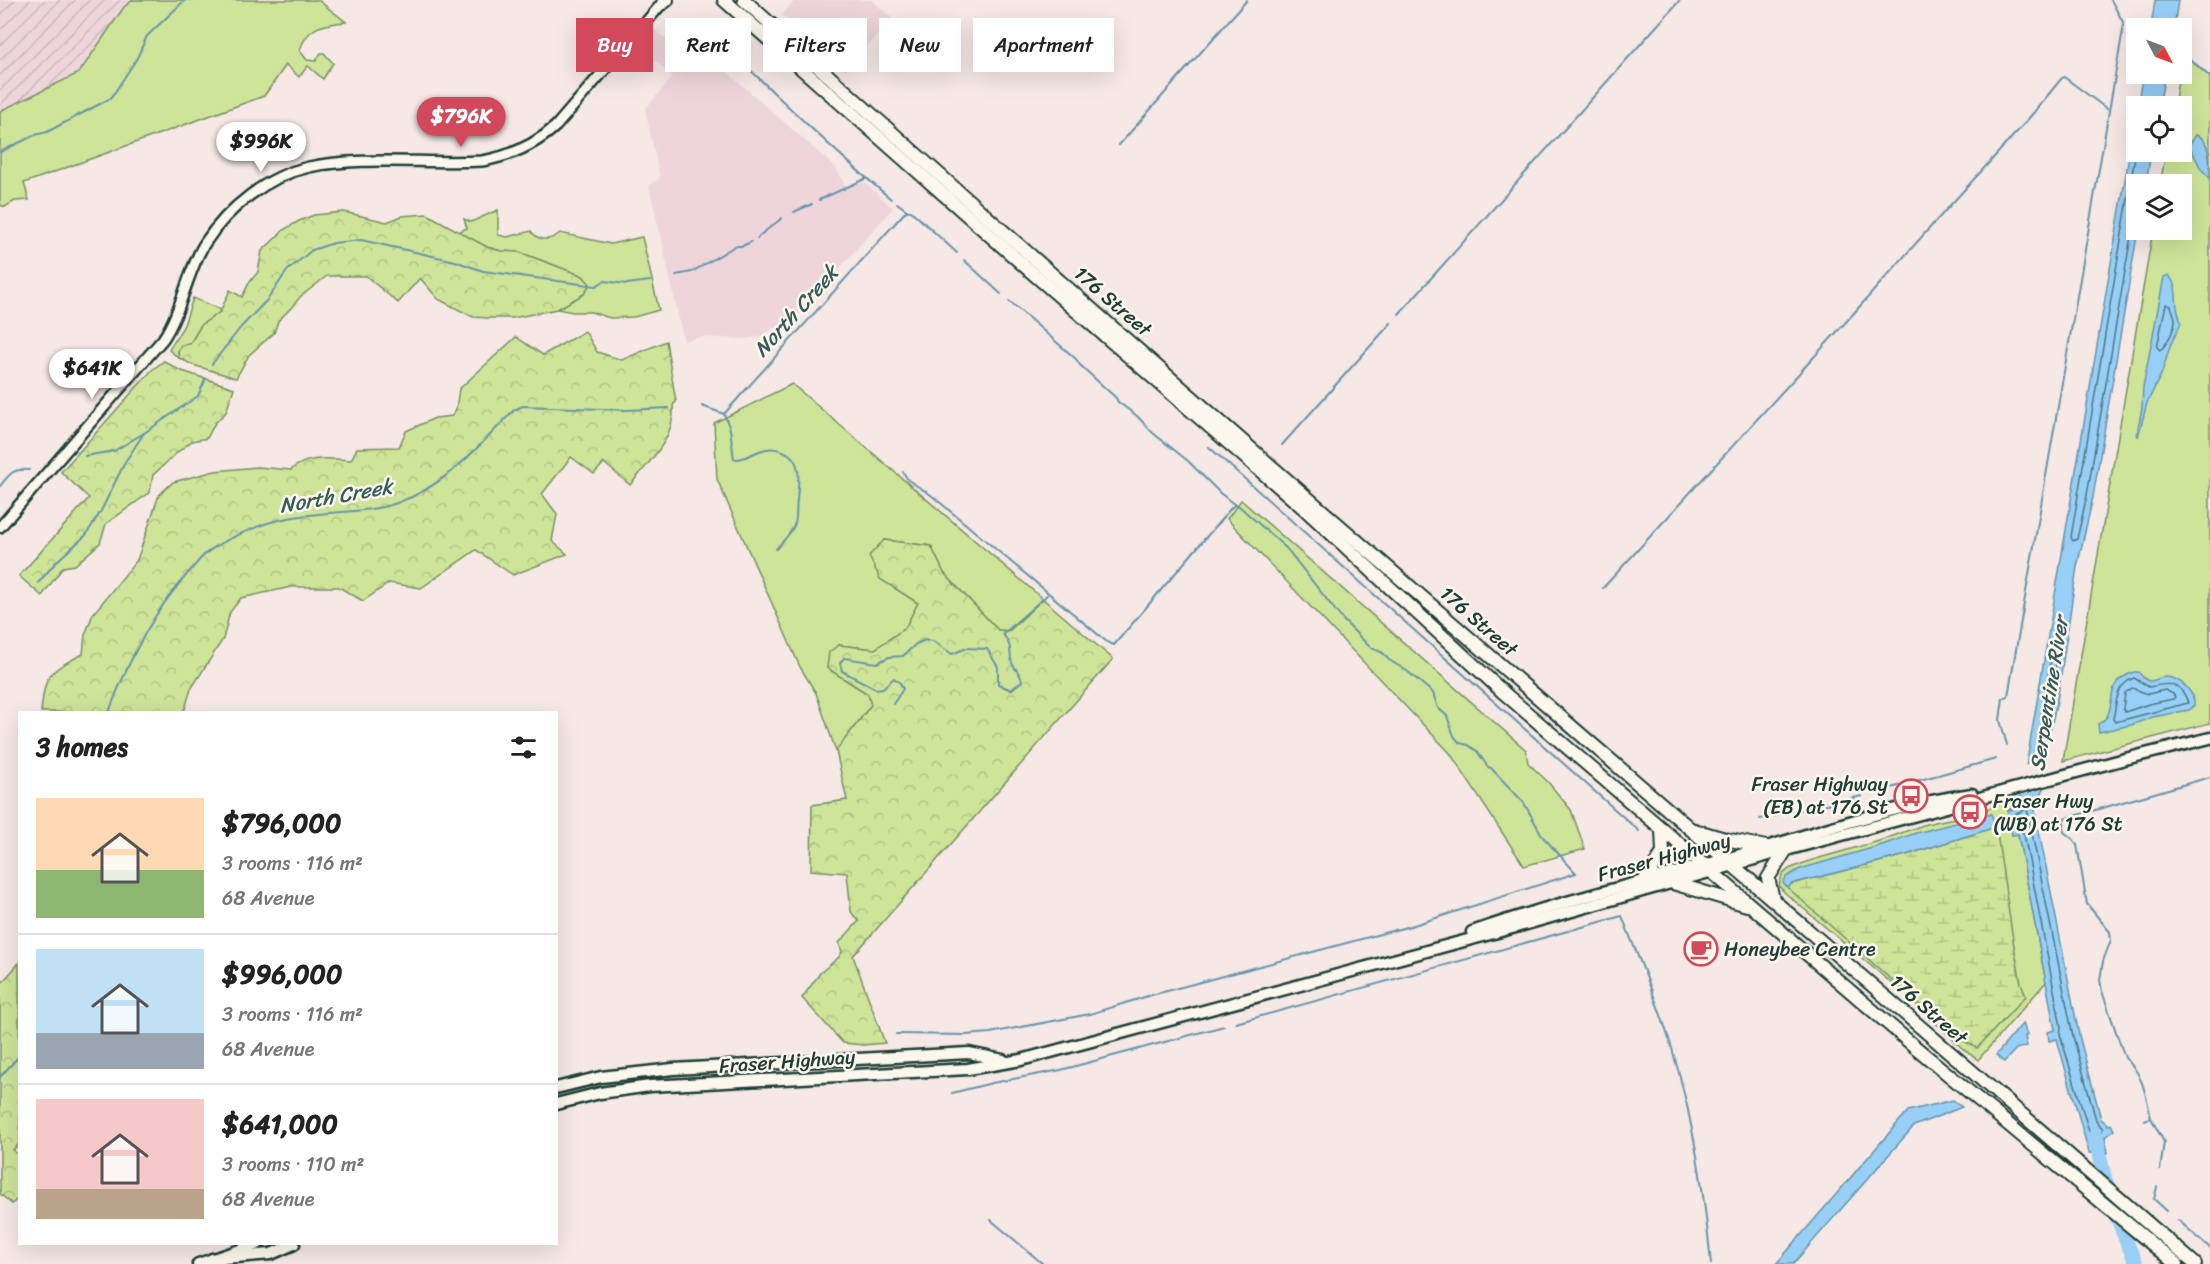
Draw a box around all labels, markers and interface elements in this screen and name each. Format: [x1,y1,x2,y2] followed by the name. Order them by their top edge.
[576,18,653,72] chip: Buy
[665,18,751,72] chip: Rent
[763,18,867,72] chip: Filters
[879,18,961,72] chip: New
[973,18,1114,72] chip: Apartment
[2126,18,2192,84] north arrow
[2126,18,2192,240] map controls
[2126,96,2192,162] button: locate
[419,97,503,148] pin: $796K
[431,99,491,134] text: $796K
[219,122,303,173] pin: $996K
[230,124,292,159] text: $996K
[2126,174,2192,240] button: layers
[744,254,850,366] water label: North Creek
[1065,257,1161,346] street label: 176 Street
[50,349,134,400] pin: $641K
[63,351,121,386] text: $641K
[277,467,398,525] water label: North Creek
[1431,577,1527,666] street label: 176 Street
[2018,610,2081,774] water label: Serpentine River
[36,724,128,770] text: 3 homes
[507,731,540,764] icon: filters
[1751,767,1889,825] place label: Fraser Highway (EB) at 176 St
[1893,778,1929,814] bus stop icon: Fraser Highway (EB) at 176 St
[1993,784,2123,842] place label: Fraser Hwy (WB) at 176 St
[1952,794,1988,830] bus stop icon: Fraser Hwy (WB) at 176 St
[222,800,341,846] text: $796,000
[84,822,156,894] icon: home
[1594,823,1735,892] street label: Fraser Highway
[222,846,363,881] text: 3 rooms · 116 m²
[222,881,314,916] text: 68 Avenue
[1683,931,1719,967] cafe icon: Honeybee Centre
[1724,932,1876,967] place label: Honeybee Centre
[222,951,342,997] text: $996,000
[1881,965,1977,1054] street label: 176 Street
[84,973,156,1045] icon: home
[222,997,363,1032] text: 3 rooms · 116 m²
[222,1032,314,1067] text: 68 Avenue
[718,1039,857,1084] street label: Fraser Highway
[222,1101,338,1147] text: $641,000
[84,1123,156,1195] icon: home
[222,1147,364,1182] text: 3 rooms · 110 m²
[222,1182,314,1217] text: 68 Avenue

